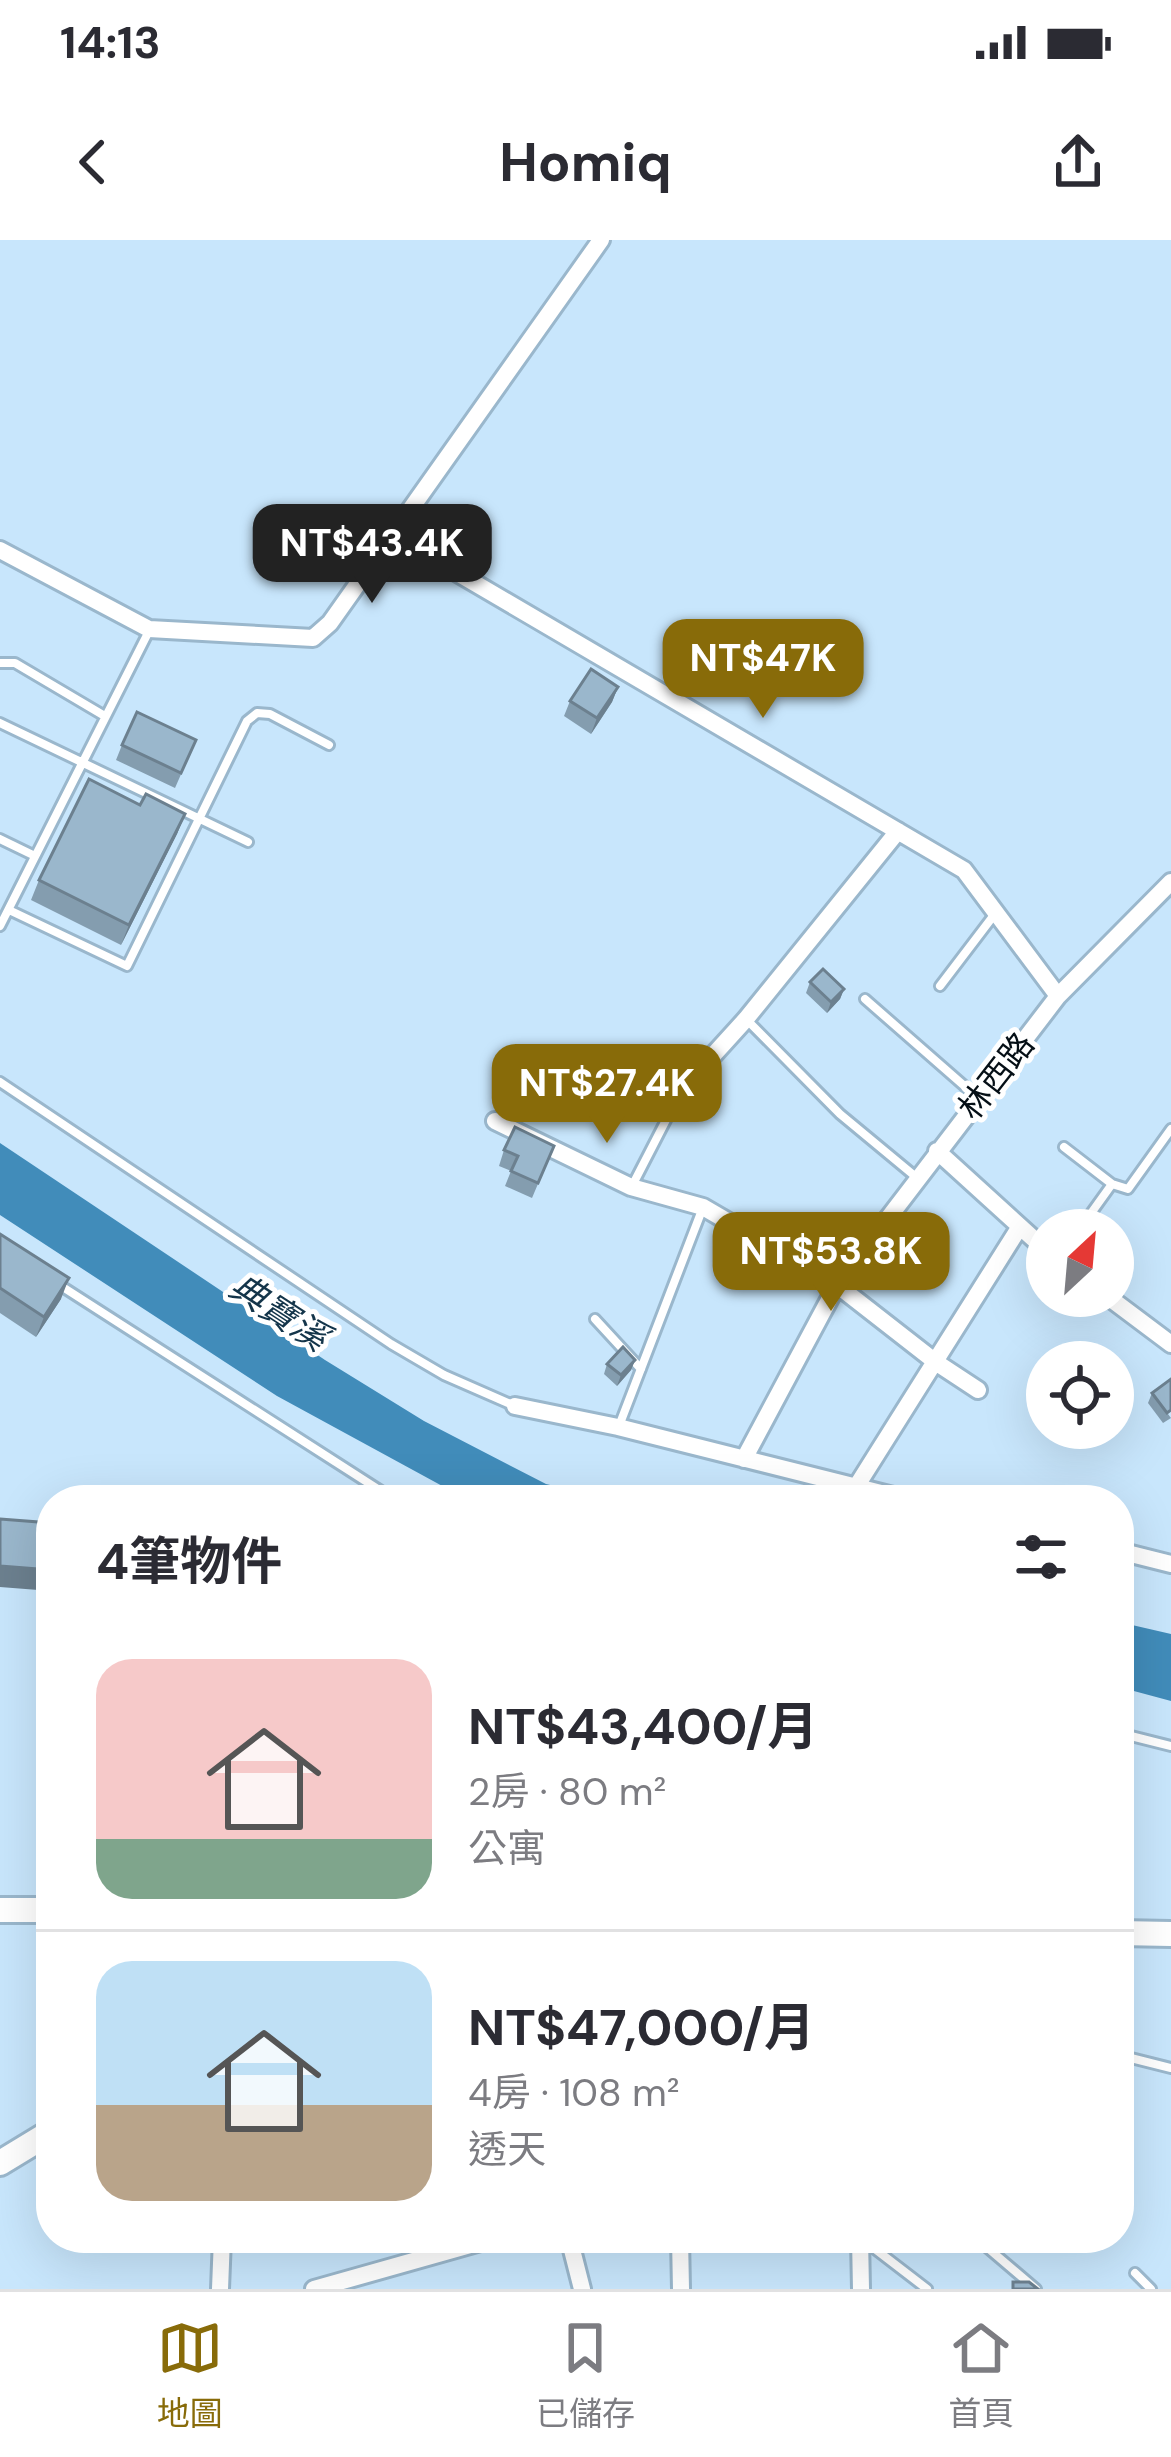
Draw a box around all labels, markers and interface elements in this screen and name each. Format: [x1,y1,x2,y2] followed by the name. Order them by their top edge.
[60,13,161,72] text: 14:13
[499,127,672,198] text: Homiq
[60,129,126,195] icon: back
[1045,129,1111,195] icon: share
[248,504,496,606] pin: NT$43.4K
[280,517,464,568] text: NT$43.4K
[665,619,861,721] pin: NT$47K
[690,632,836,683] text: NT$47K
[949,1024,1043,1128] street label: 林西路
[483,1044,731,1146] pin: NT$27.4K
[519,1057,695,1108] text: NT$27.4K
[1026,1209,1134,1317] north arrow
[1026,1209,1134,1449] map controls
[707,1212,955,1314] pin: NT$53.8K
[740,1225,922,1276] text: NT$53.8K
[221,1263,341,1364] water label: 典寶溪
[1026,1341,1134,1449] button: locate
[1008,1524,1074,1590] icon: filters
[96,1528,282,1595] text: 4筆物件
[468,1693,818,1760] text: NT$43,400/月
[192,1707,336,1851] icon: home
[468,1766,666,1817] text: 2房 · 80 m²
[468,1823,546,1874] text: 公寓
[468,1994,815,2061] text: NT$47,000/月
[192,2009,336,2153] icon: home
[468,2067,680,2118] text: 4房 · 108 m²
[468,2124,546,2175] text: 透天
[157,2315,223,2435] tab: 地圖
[536,2315,635,2435] tab: 已儲存
[948,2315,1014,2435] tab: 首頁

